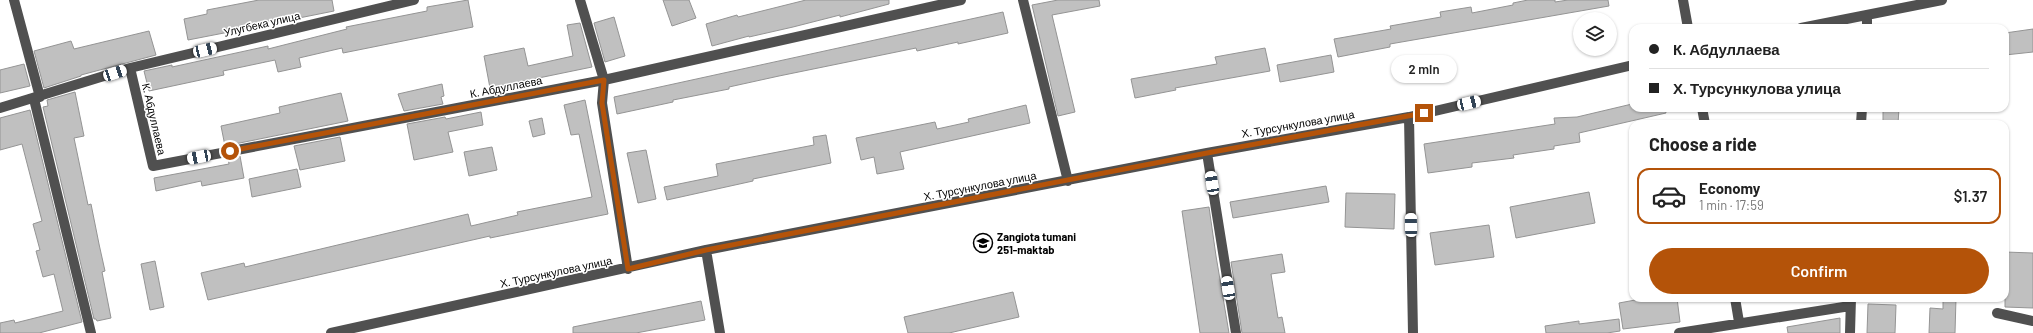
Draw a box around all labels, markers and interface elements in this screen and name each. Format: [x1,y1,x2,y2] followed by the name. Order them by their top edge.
[222,8,302,39] street label: Улугбека улица
[1573,12,1617,56] map controls
[1573,12,1617,56] button: layers
[1673,40,1780,58] text: К. Абдуллаева
[192,41,218,59] car
[1391,55,1457,83] callout: 2 min
[1409,61,1439,77] text: 2 min
[102,64,128,82] car
[469,73,544,100] street label: К. Абдуллаева
[1673,79,1841,97] text: Х. Турсункулова улица
[140,82,169,157] street label: К. Абдуллаева
[1456,94,1482,112] car
[1415,104,1433,122] route end
[1240,107,1356,140] street label: Х. Турсункулова улица
[1649,133,1757,155] text: Choose a ride
[221,142,239,160] route start
[186,149,212,165] car
[923,168,1038,203] street label: Х. Турсункулова улица
[1204,170,1220,196] car
[1651,178,1687,214] icon: car
[1699,179,1760,197] text: Economy
[1954,187,1987,205] text: $1.37
[1699,197,1764,213] text: 1 min · 17:59
[1405,213,1417,237] car
[997,230,1076,256] place label: Zangiota tumani 251-maktab
[972,232,994,254] school or university icon: Zangiota tumani 251-maktab
[1649,248,1989,294] button: Confirm
[499,253,614,290] street label: Х. Турсункулова улица
[1220,275,1236,301] car

